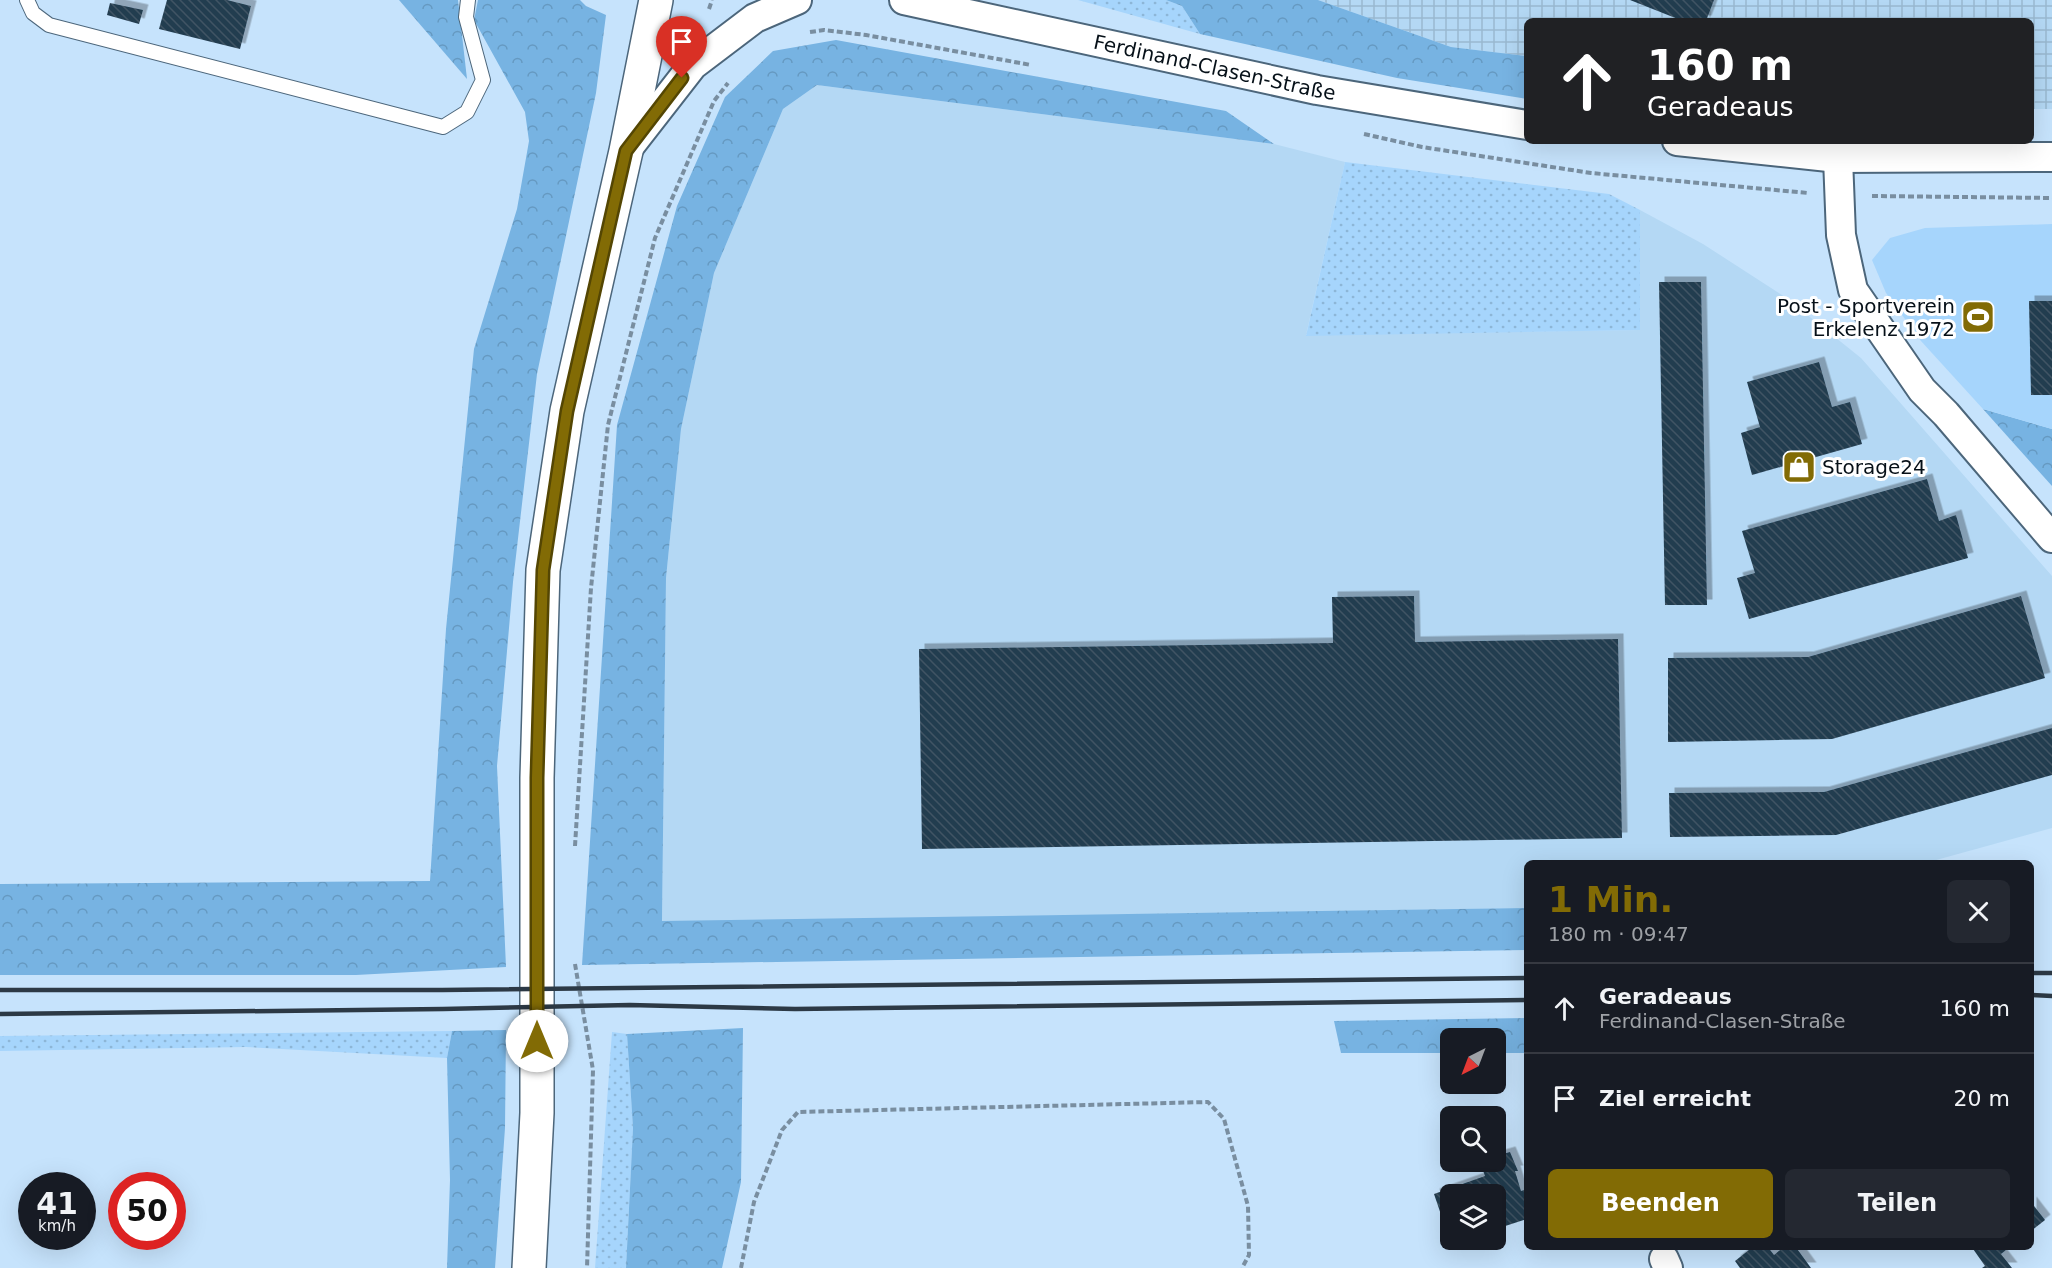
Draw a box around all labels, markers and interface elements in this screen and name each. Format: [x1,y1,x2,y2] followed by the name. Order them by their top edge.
[656,16,707,78] pin
[665,25,698,58] icon: arrive
[1092,30,1337,105] street label: Ferdinand-Clasen-Straße
[1647,41,1793,90] text: 160 m
[1548,42,1626,120] icon: ahead
[1647,91,1794,122] text: Geradeaus
[1777,294,1955,341] place label: Post - Sportverein Erkelenz 1972
[1960,299,1996,335] sports icon: Post - Sportverein Erkelenz 1972
[1781,449,1817,485] shop icon: Storage24
[1822,455,1926,479] place label: Storage24
[1548,879,1673,920] text: 1 Min.
[1947,880,2010,943] button: close
[1548,922,1689,946] text: 180 m · 09:47
[1599,984,1732,1009] text: Geradeaus
[1548,992,1581,1025] icon: ahead
[1940,996,2010,1021] text: 160 m
[505,1009,569,1073] position arrow
[1599,1009,1846,1033] text: Ferdinand-Clasen-Straße
[1440,1028,1506,1094] north arrow
[1440,1028,1506,1250] map controls
[1548,1082,1581,1115] icon: arrive
[1599,1086,1751,1111] text: Ziel erreicht
[1954,1086,2010,1111] text: 20 m
[1440,1106,1506,1172] button: search
[1548,1169,1773,1238] button: Beenden
[1785,1169,2010,1238] button: Teilen
[108,1172,186,1250] speed limit sign: 50
[1440,1184,1506,1250] button: layers
[36,1186,78,1221] text: 41
[38,1217,76,1235] text: km/h

